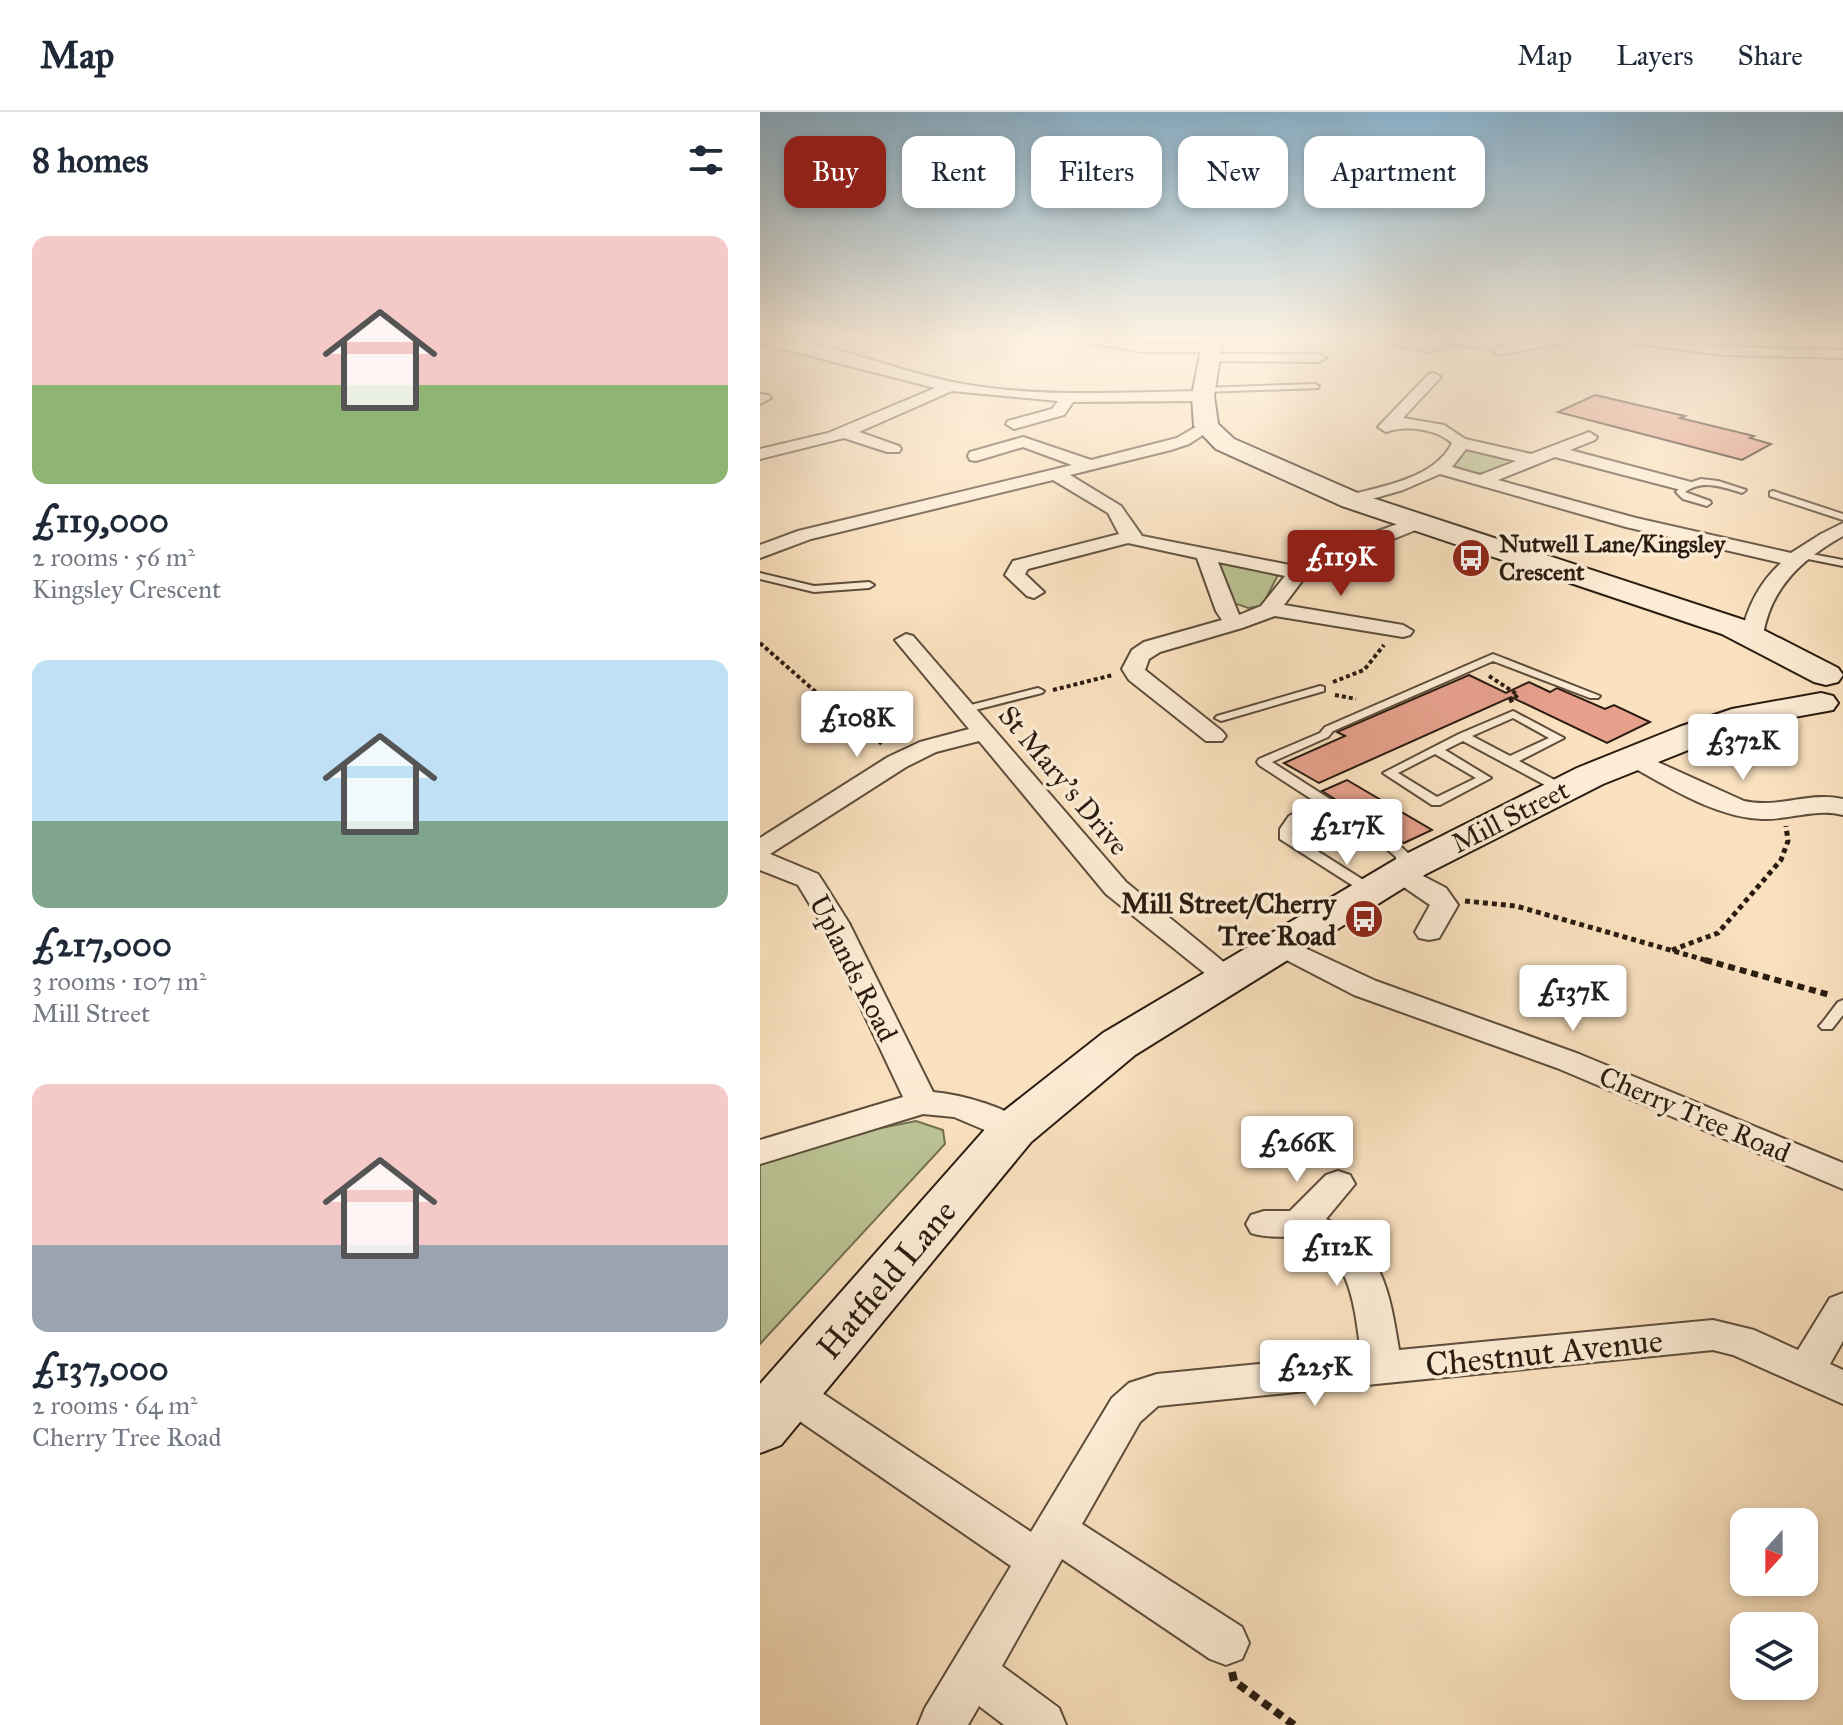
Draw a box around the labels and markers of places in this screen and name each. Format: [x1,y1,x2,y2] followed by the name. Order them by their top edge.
[1499,529,1727,587] place label: Nutwell Lane/Kingsley Crescent
[1285,530,1397,598] pin: £119K
[1450,537,1492,579] bus stop icon: Nutwell Lane/Kingsley Crescent
[801,691,913,759] pin: £108K
[1687,714,1799,782] pin: £372K
[1291,799,1403,867] pin: £217K
[1121,886,1337,953] place label: Mill Street/Cherry Tree Road
[1343,898,1385,940] bus stop icon: Mill Street/Cherry Tree Road
[1517,965,1629,1033] pin: £137K
[1241,1116,1353,1184] pin: £266K
[1281,1220,1393,1288] pin: £112K
[1259,1340,1371,1408] pin: £225K

